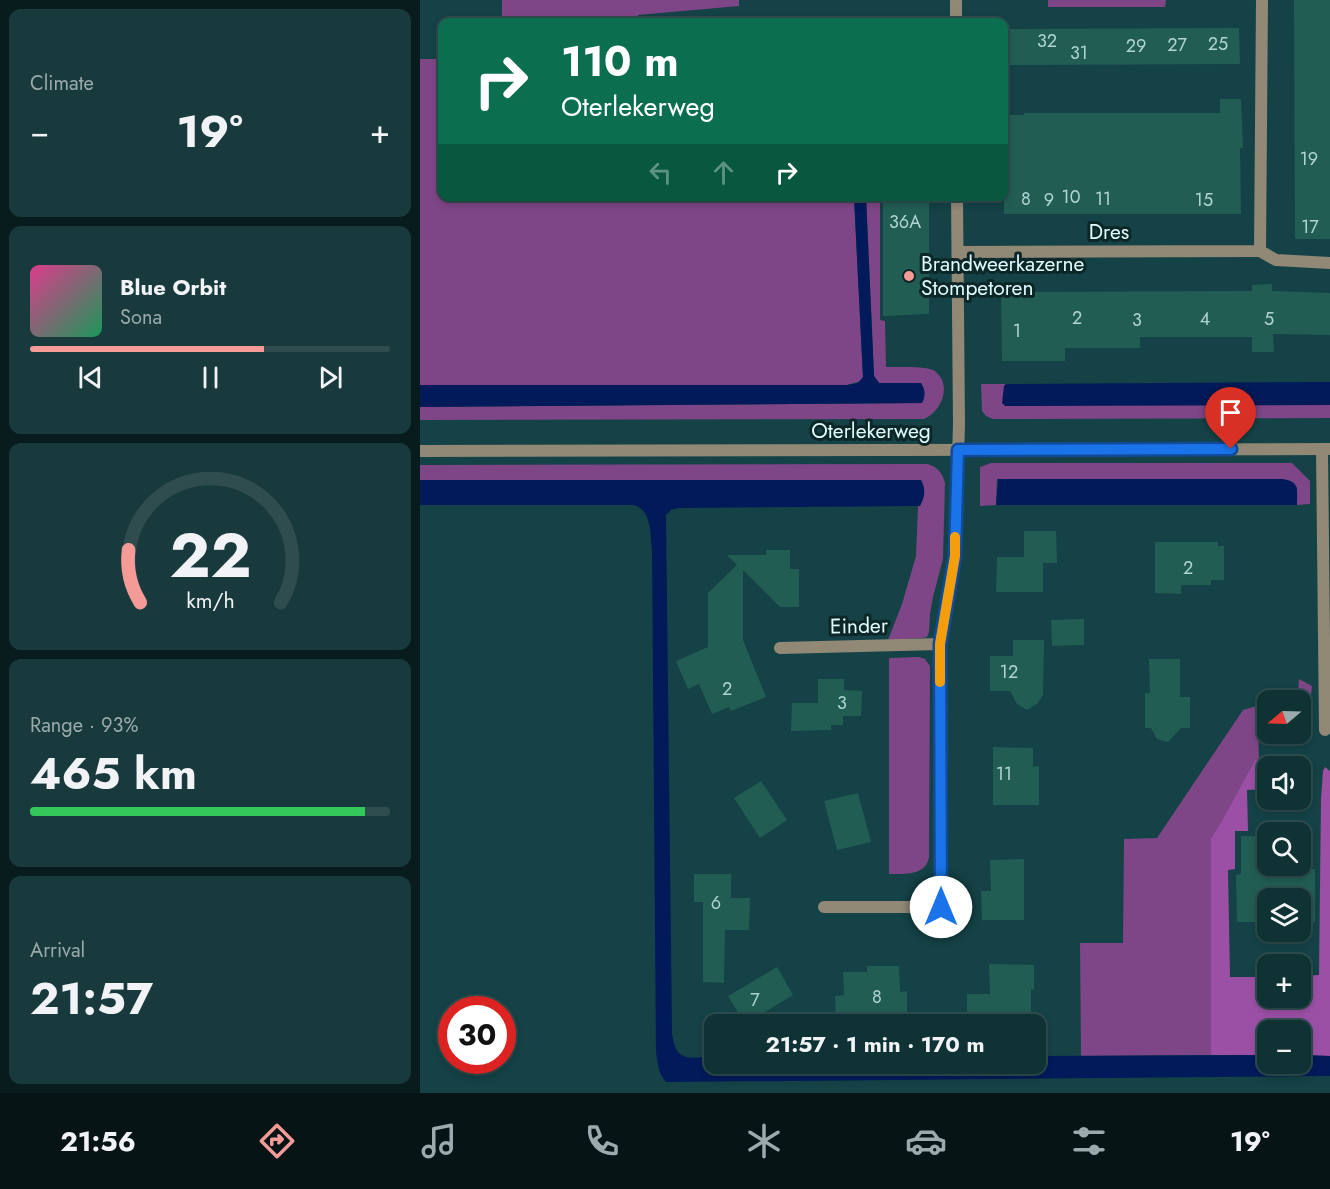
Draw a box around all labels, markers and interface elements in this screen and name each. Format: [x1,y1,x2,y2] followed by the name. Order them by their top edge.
[1037,28,1057,54] house number: 32
[561,31,679,92] text: 110 m
[1208,31,1228,57] house number: 25
[1167,32,1187,58] house number: 27
[1126,33,1146,59] house number: 29
[1070,40,1088,66] house number: 31
[462,42,540,120] icon: right
[30,69,94,98] text: Climate
[561,87,715,126] text: Oterlekerweg
[176,99,243,164] text: 19°
[30,108,49,155] text: −
[370,108,390,155] text: +
[1300,146,1318,172] house number: 19
[644,156,677,189] icon: left
[707,156,740,189] icon: ahead
[770,156,803,189] icon: right
[1062,184,1081,210] house number: 10
[1021,186,1031,212] house number: 8
[1095,186,1111,212] house number: 11
[1044,187,1054,213] house number: 9
[1195,187,1213,213] house number: 15
[889,209,921,235] house number: 36A
[1301,214,1319,240] house number: 17
[1089,217,1129,247] street label: Dres
[921,249,1085,303] place label: Brandweerkazerne Stompetoren
[902,269,916,283] marker: Brandweerkazerne Stompetoren
[120,271,226,303] text: Blue Orbit
[120,303,162,332] text: Sona
[1072,305,1082,331] house number: 2
[1200,306,1210,332] house number: 4
[1264,306,1274,332] house number: 5
[1132,307,1142,333] house number: 3
[1013,318,1021,344] house number: 1
[74,361,107,394] icon: previous
[194,361,227,394] icon: pause
[314,361,347,394] icon: next
[1205,387,1256,449] pin
[1214,396,1247,429] icon: arrive
[811,416,931,446] street label: Oterlekerweg
[169,511,251,601] text: 22
[1183,555,1193,581] house number: 2
[186,586,234,617] text: km/h
[830,610,889,642] street label: Einder
[1000,659,1018,685] house number: 12
[722,676,732,702] house number: 2
[837,690,847,716] house number: 3
[1257,690,1311,744] north arrow
[1257,690,1311,1074] map controls
[30,711,138,740] text: Range · 93%
[30,741,197,806] text: 465 km
[1257,756,1311,810] button: sound
[996,761,1012,787] house number: 11
[1257,822,1311,876] button: search
[909,875,973,939] position arrow
[1257,888,1311,942] button: layers
[711,890,721,916] house number: 6
[30,936,85,965] text: Arrival
[1257,954,1311,1008] button: +
[30,966,153,1031] text: 21:57
[872,984,882,1010] house number: 8
[750,987,760,1013] house number: 7
[438,996,516,1074] speed limit sign: 30
[1257,1020,1311,1074] button: −
[766,1028,984,1060] text: 21:57 · 1 min · 170 m
[256,1120,298,1162] icon: directions
[418,1120,460,1162] icon: music
[581,1120,623,1162] icon: phone
[743,1120,785,1162] icon: climate
[905,1120,947,1162] icon: car
[1068,1120,1110,1162] icon: filters
[60,1122,136,1161] text: 21:56
[1230,1122,1270,1161] text: 19°

